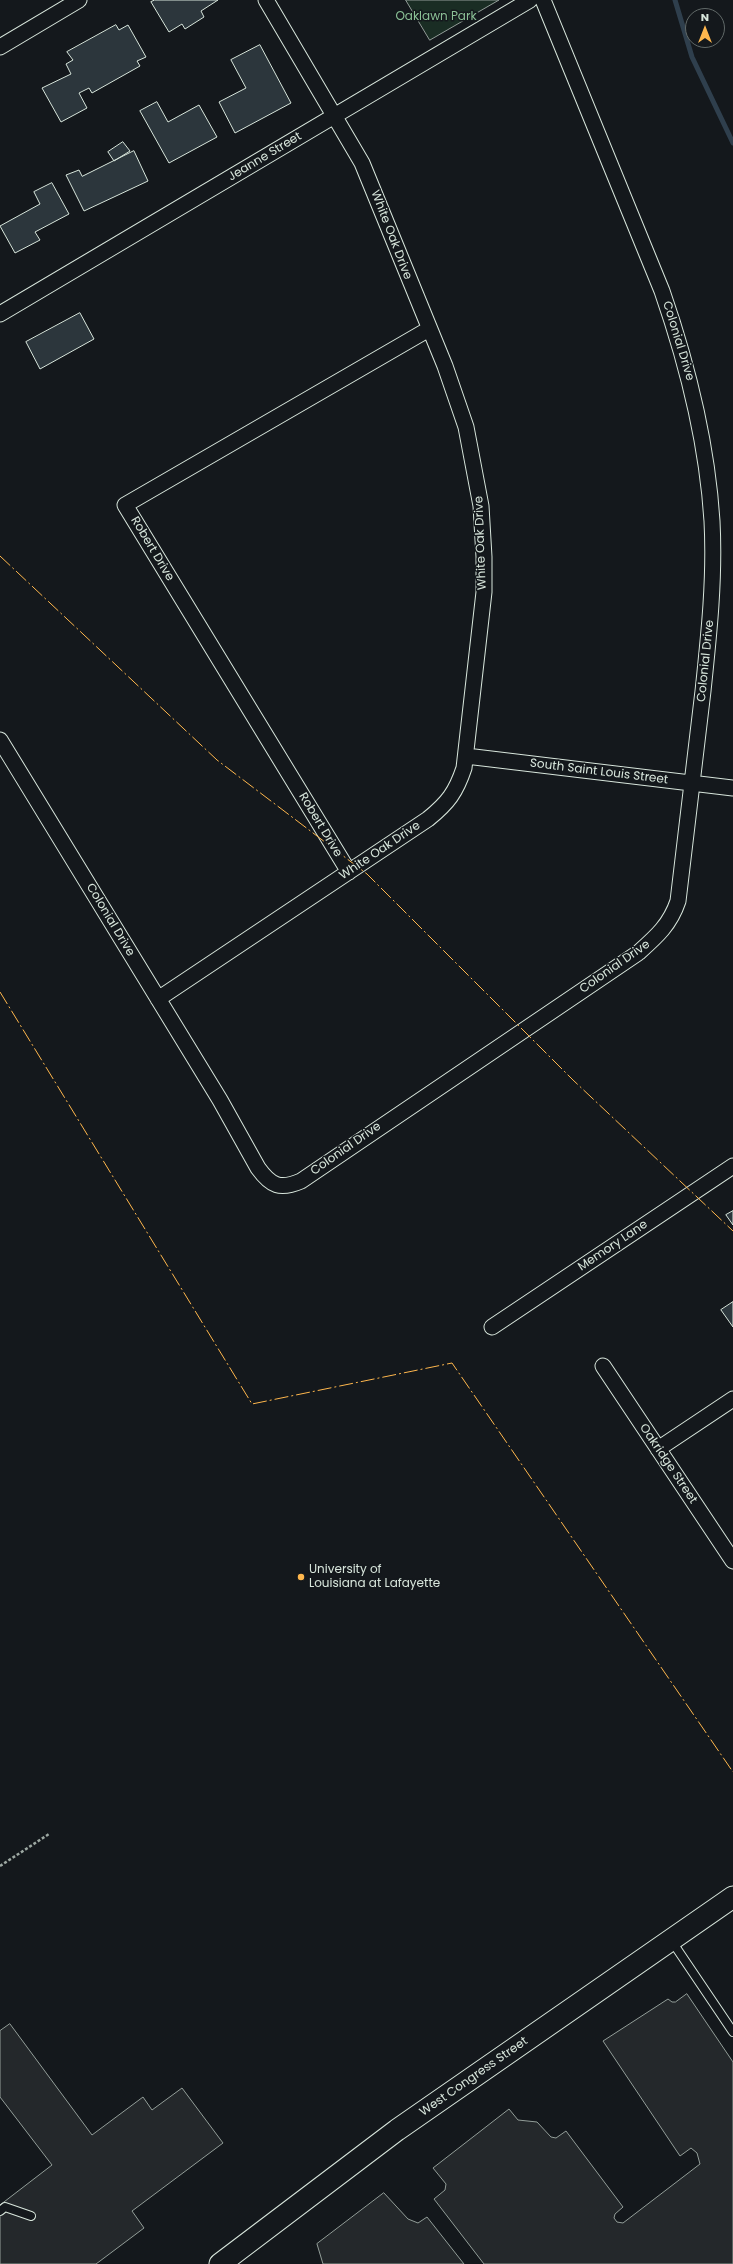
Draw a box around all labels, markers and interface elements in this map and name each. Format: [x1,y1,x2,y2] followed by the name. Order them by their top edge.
[685,8,725,48] north arrow
[701,9,709,25] text: N
[395,10,477,24] park label: Oaklawn Park
[226,129,304,185] street label: Jeanne Street
[367,188,415,282] street label: White Oak Drive
[659,299,697,383] street label: Colonial Drive
[472,496,490,590] street label: White Oak Drive
[127,514,177,584] street label: Robert Drive
[695,619,717,703] street label: Colonial Drive
[529,756,669,788] street label: South Saint Louis Street
[295,790,345,860] street label: Robert Drive
[337,819,423,883] street label: White Oak Drive
[83,881,137,959] street label: Colonial Drive
[577,937,653,997] street label: Colonial Drive
[308,1119,384,1179] street label: Colonial Drive
[576,1217,650,1275] street label: Memory Lane
[636,1421,700,1507] street label: Oakridge Street
[309,1563,440,1591] place label: University of Louisiana at Lafayette
[296,1572,306,1582] marker: University of Louisiana at Lafayette
[417,2034,531,2120] street label: West Congress Street

